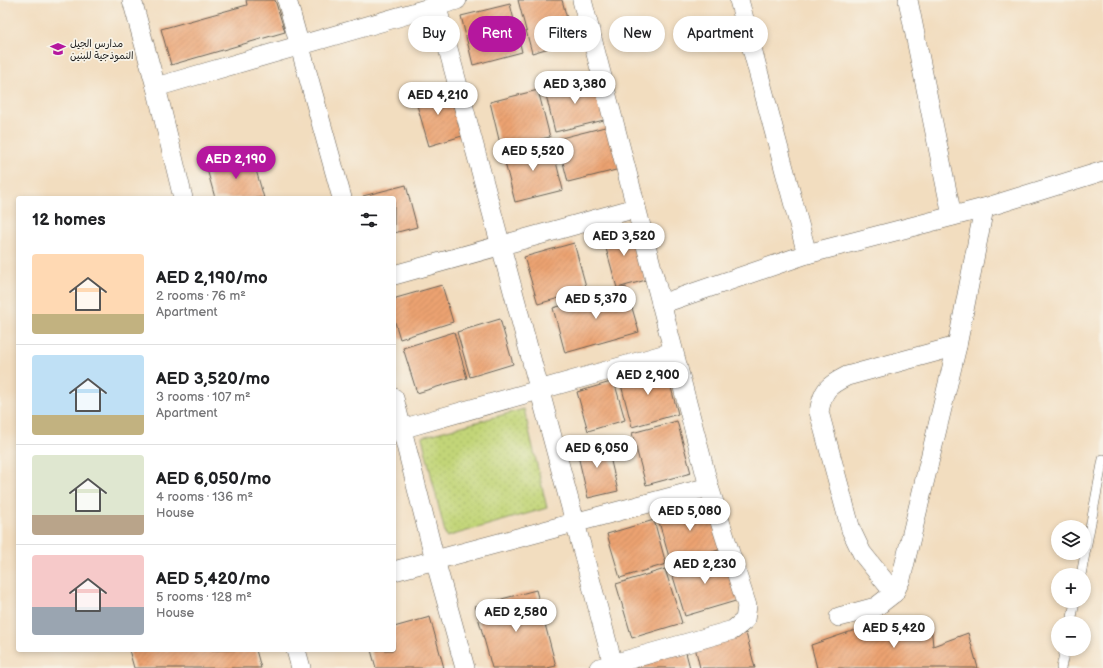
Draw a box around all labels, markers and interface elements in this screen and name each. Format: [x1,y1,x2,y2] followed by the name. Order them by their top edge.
[408,16,460,52] chip: Buy
[468,16,526,52] chip: Rent
[534,16,601,52] chip: Filters
[609,16,665,52] chip: New
[673,16,768,52] chip: Apartment
[70,38,133,62] place label: مدارس الجيل النموذجية للبنين
[49,40,67,58] school or university icon: مدارس الجيل النموذجية للبنين
[529,71,621,105] pin: AED 3,380
[544,76,606,92] text: AED 3,380
[392,82,484,116] pin: AED 4,210
[408,87,468,103] text: AED 4,210
[487,138,579,172] pin: AED 5,520
[502,143,564,159] text: AED 5,520
[190,146,282,180] pin: AED 2,190
[206,151,266,167] text: AED 2,190
[358,209,380,231] icon: filters
[32,210,106,230] text: 12 homes
[578,223,670,257] pin: AED 3,520
[593,228,655,244] text: AED 3,520
[156,268,268,288] text: AED 2,190/mo
[64,270,112,318] icon: home
[550,286,642,320] pin: AED 5,370
[156,288,246,304] text: 2 rooms · 76 m²
[565,291,627,307] text: AED 5,370
[156,304,217,320] text: Apartment
[602,362,694,396] pin: AED 2,900
[616,367,680,383] text: AED 2,900
[156,369,270,389] text: AED 3,520/mo
[64,371,112,419] icon: home
[156,389,251,405] text: 3 rooms · 107 m²
[156,405,217,421] text: Apartment
[551,435,643,469] pin: AED 6,050
[565,440,629,456] text: AED 6,050
[156,469,271,489] text: AED 6,050/mo
[64,471,112,519] icon: home
[156,489,253,505] text: 4 rooms · 136 m²
[644,498,736,532] pin: AED 5,080
[658,503,722,519] text: AED 5,080
[156,505,194,521] text: House
[1051,520,1091,656] map controls
[1051,520,1091,560] button: layers
[659,551,751,585] pin: AED 2,230
[674,556,736,572] text: AED 2,230
[1051,568,1091,608] button: +
[156,569,270,589] text: AED 5,420/mo
[64,571,112,619] icon: home
[156,589,252,605] text: 5 rooms · 128 m²
[470,599,562,633] pin: AED 2,580
[484,604,548,620] text: AED 2,580
[156,605,194,621] text: House
[848,615,940,649] pin: AED 5,420
[1051,616,1091,656] button: −
[863,620,925,636] text: AED 5,420

